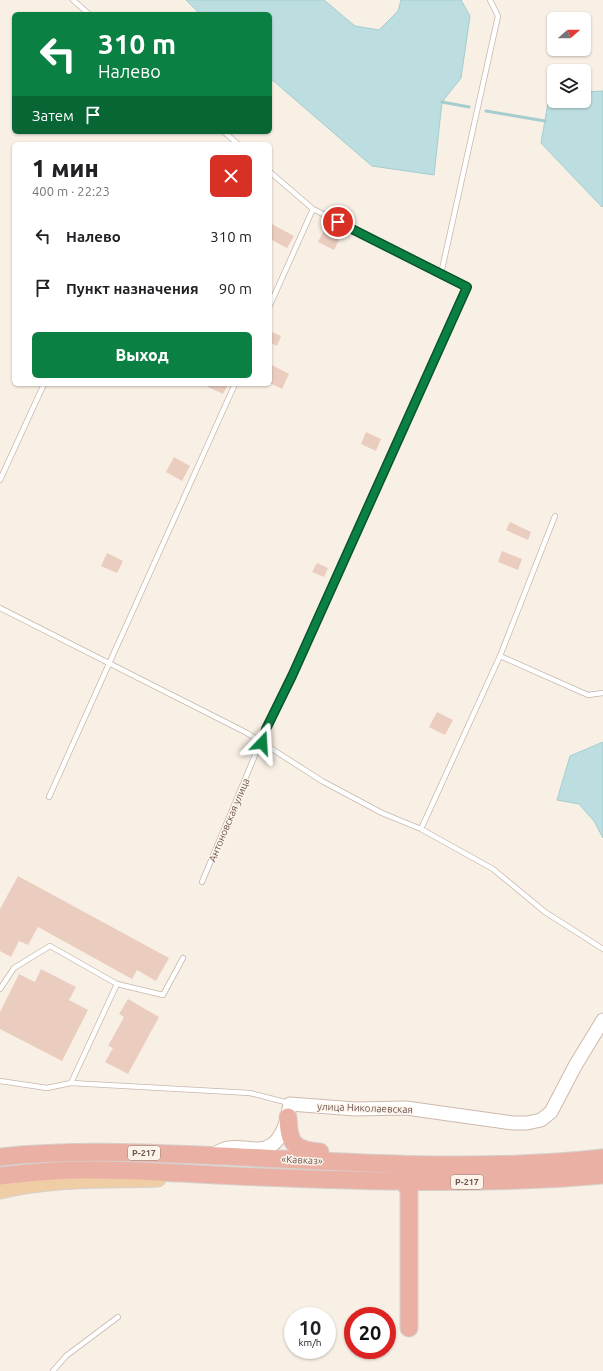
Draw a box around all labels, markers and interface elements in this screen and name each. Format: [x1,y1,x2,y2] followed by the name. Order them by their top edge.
[547,12,591,56] north arrow
[547,12,591,108] map controls
[32,28,84,80] icon: left
[98,28,176,59] text: 310 m
[98,61,161,81] text: Налево
[547,64,591,108] button: layers
[82,104,104,126] icon: arrive
[32,107,74,124] text: Затем
[32,155,99,182] text: 1 мин
[210,155,252,197] button: close
[32,184,110,198] text: 400 m · 22:23
[321,205,355,239] pin
[327,211,349,233] icon: arrive
[32,225,54,247] icon: left
[66,228,121,245] text: Налево
[210,228,252,245] text: 310 m
[32,277,54,299] icon: arrive
[66,280,199,297] text: Пункт назначения
[219,280,252,297] text: 90 m
[32,332,252,378] button: Выход
[241,722,283,764] position arrow
[206,777,252,863] street label: Антоновская улица
[317,1101,413,1115] street label: улица Николаевская
[128,1146,160,1160] road number: Р-217
[281,1153,323,1167] street label: «Кавказ»
[451,1175,483,1189] road number: Р-217
[344,1307,396,1359] speed limit sign: 20
[299,1316,321,1339] text: 10
[298,1337,322,1348] text: km/h

